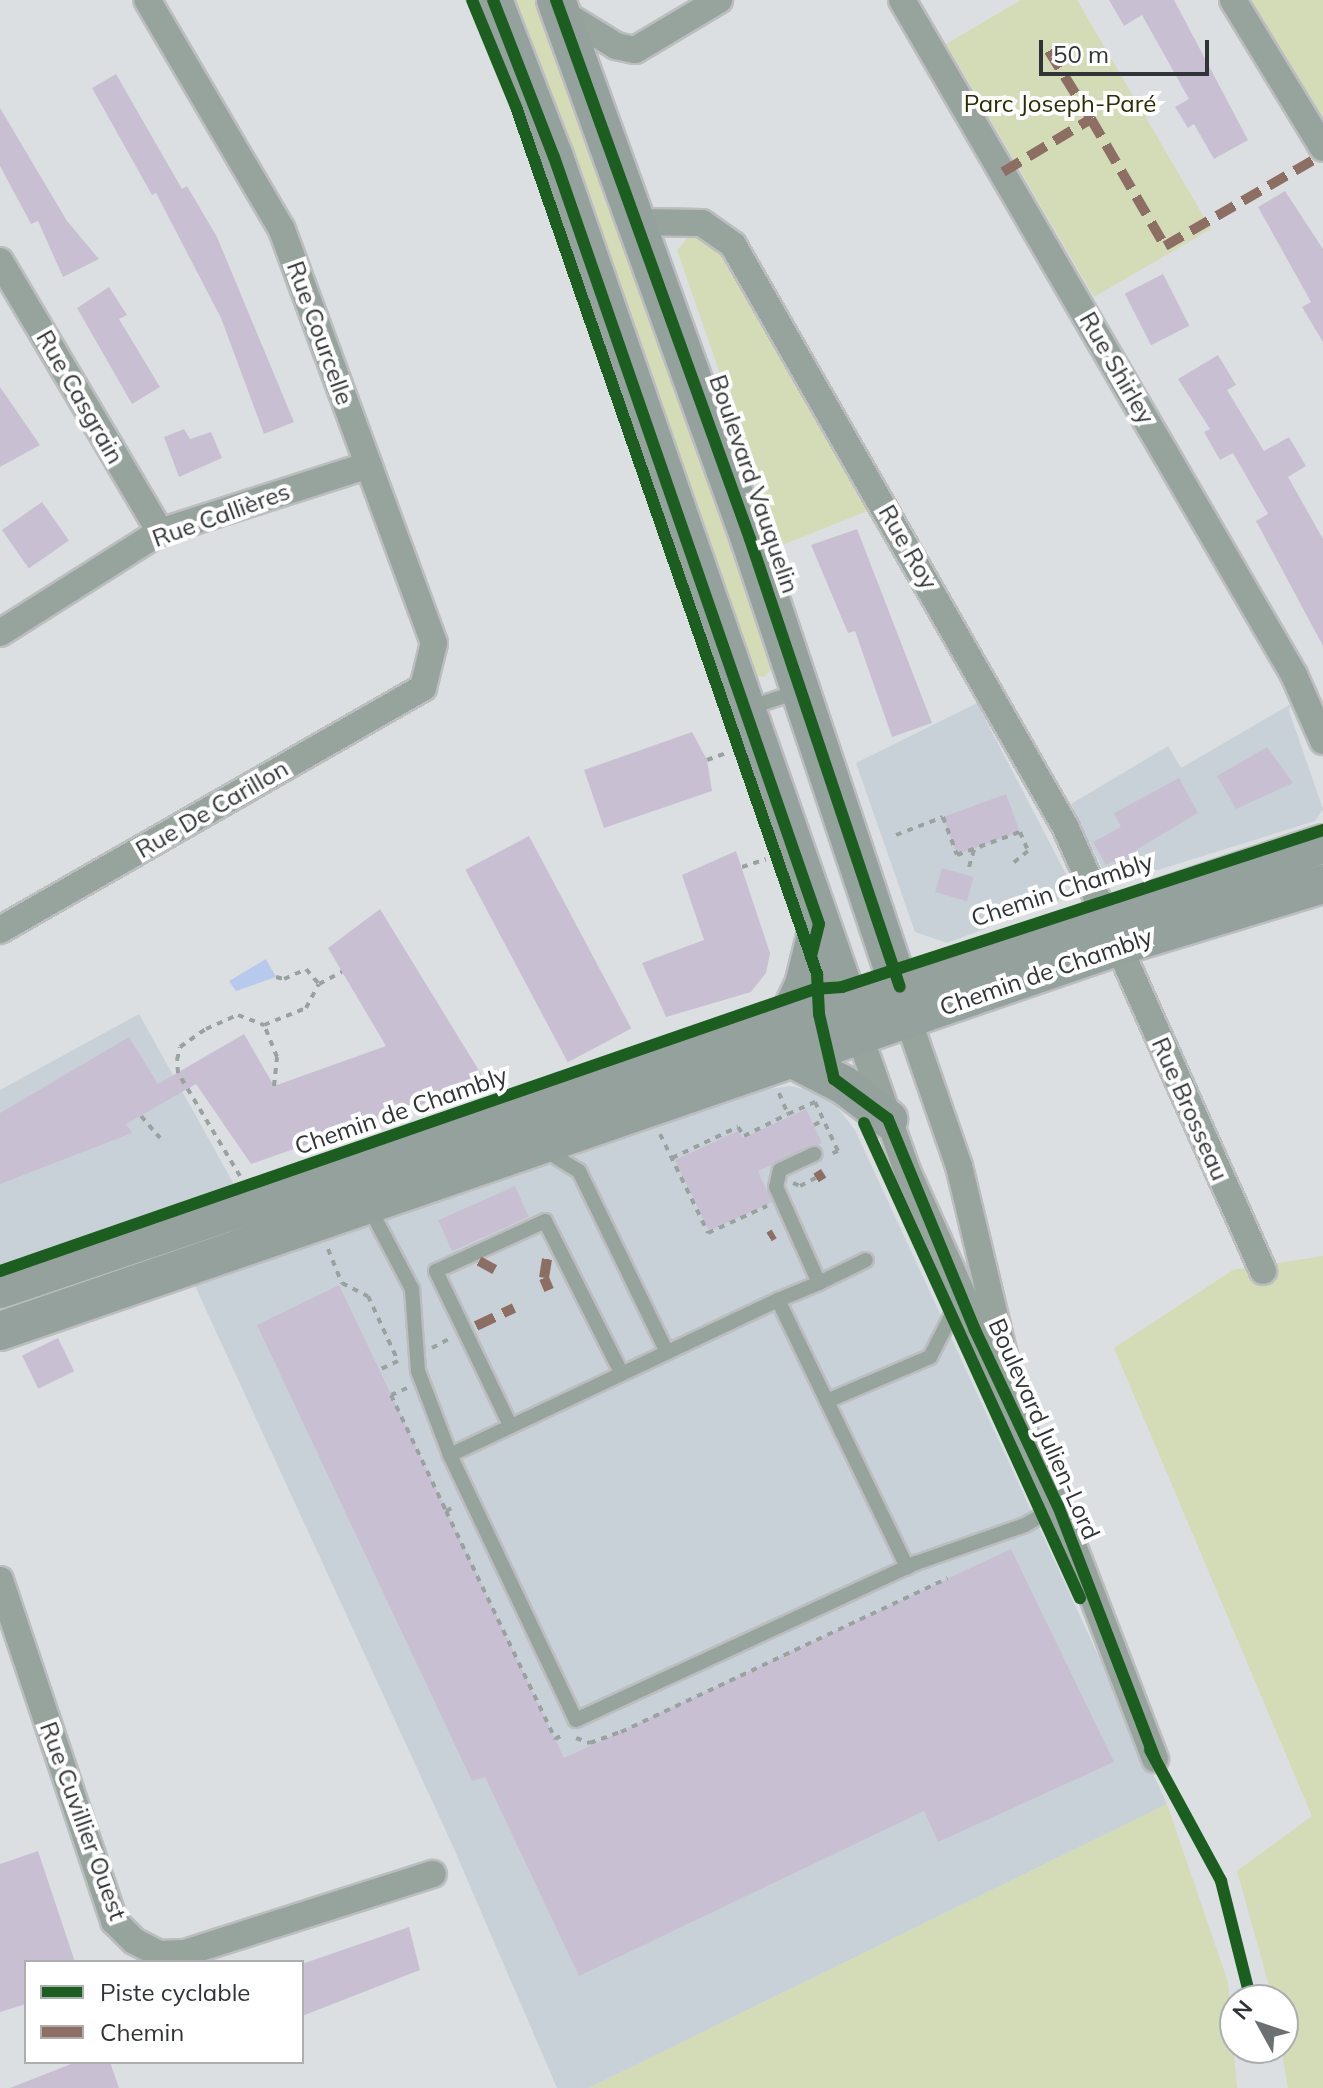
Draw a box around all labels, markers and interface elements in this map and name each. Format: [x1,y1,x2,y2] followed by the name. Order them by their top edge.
[1043,24,1213,74] scale bar
[1053,39,1109,69] text: 50 m
[964,90,1156,118] park label: Parc Joseph-Paré
[281,257,359,409] street label: Rue Courcelle
[1073,307,1161,429] street label: Rue Shirley
[30,325,130,469] street label: Rue Casgrain
[703,371,805,597] street label: Boulevard Vauquelin
[148,477,294,553] street label: Rue Callières
[872,500,944,594] street label: Rue Roy
[131,754,293,864] street label: Rue De Carillon
[967,847,1157,933] street label: Chemin Chambly
[936,922,1156,1022] street label: Chemin de Chambly
[1146,1033,1234,1185] street label: Rue Brosseau
[291,1061,511,1161] street label: Chemin de Chambly
[982,1314,1106,1544] street label: Boulevard Julien-Lord
[34,1718,132,1924] street label: Rue Cuvillier Ouest
[24,1960,304,2064] legend
[100,1977,250,2007] text: Piste cyclable
[1219,1984,1299,2064] north arrow
[1226,1994,1258,2025] text: N
[100,2017,184,2047] text: Chemin

